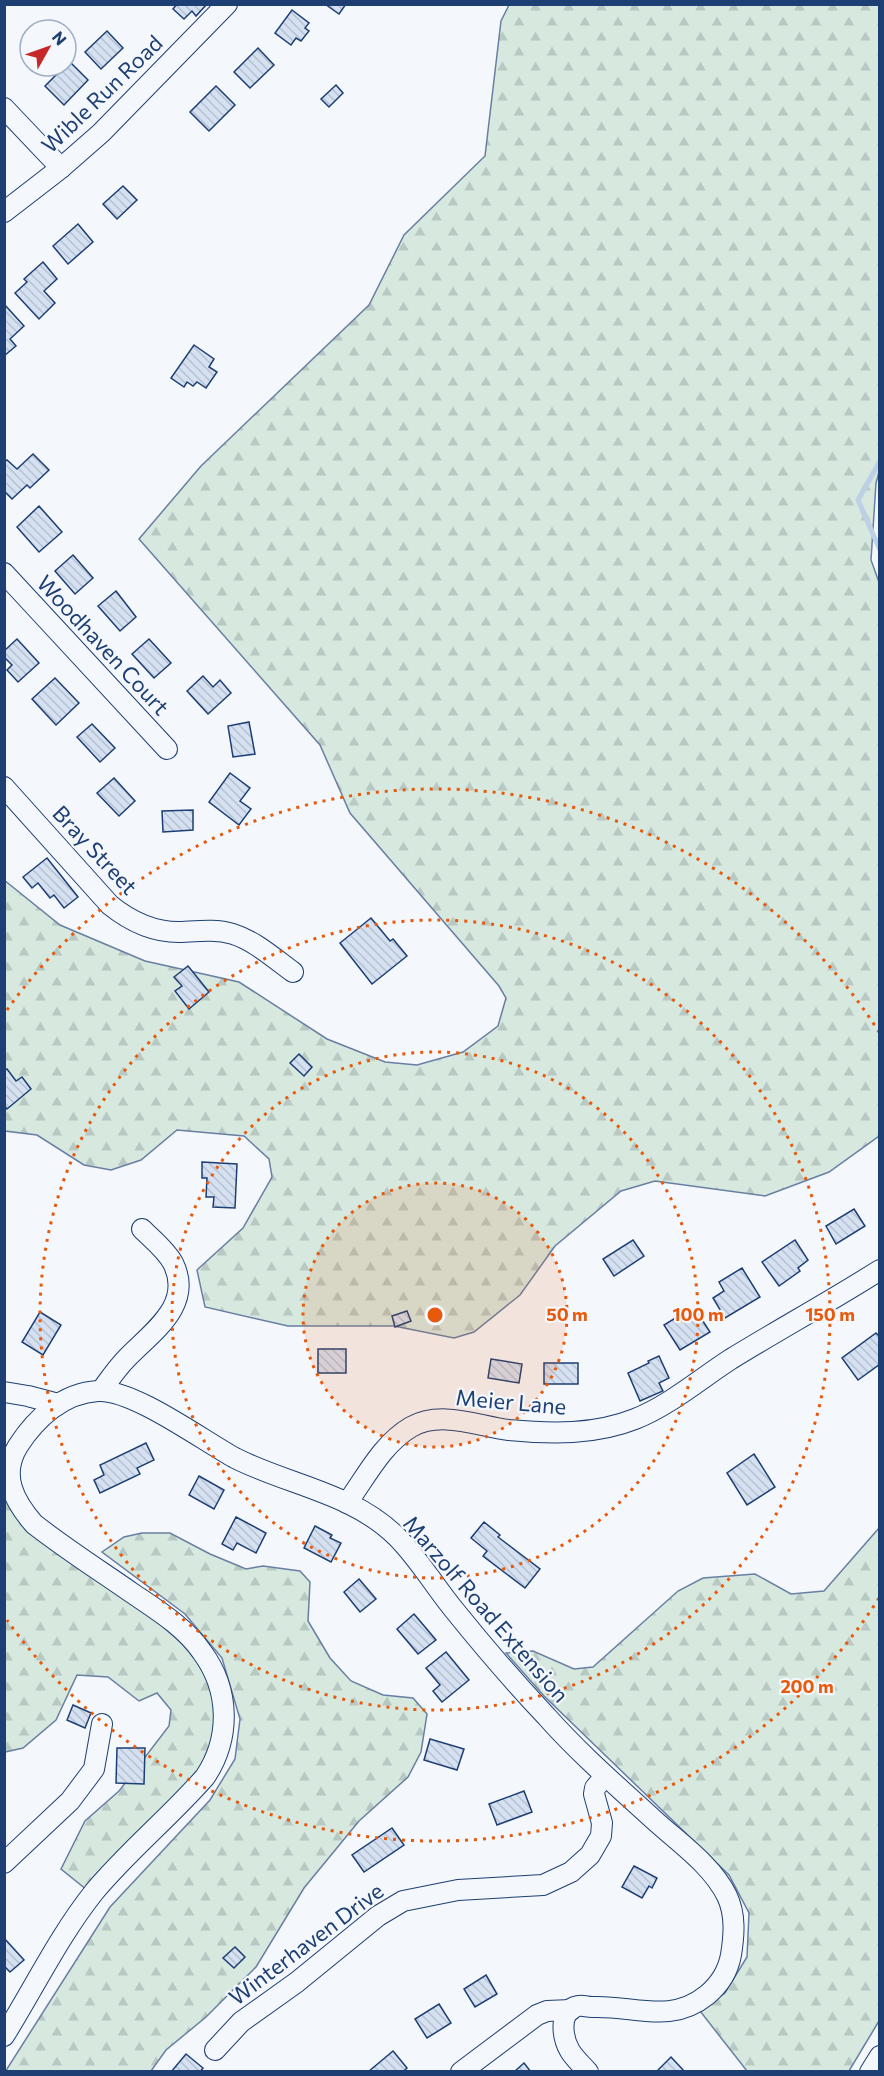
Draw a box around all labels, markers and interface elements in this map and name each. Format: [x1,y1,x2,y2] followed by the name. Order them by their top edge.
[18,18,78,78] north arrow
[49,27,71,49] text: N
[36,29,168,158] street label: Wible Run Road
[32,569,175,720] street label: Woodhaven Court
[47,800,143,900] street label: Bray Street
[546,1303,588,1325] text: 50 m
[672,1303,724,1325] text: 100 m
[805,1303,855,1325] text: 150 m
[425,1305,445,1325] centre of rings
[454,1383,568,1420] street label: Meier Lane
[398,1510,575,1708] street label: Marzolf Road Extension
[780,1675,834,1697] text: 200 m
[223,1877,388,2010] street label: Winterhaven Drive

